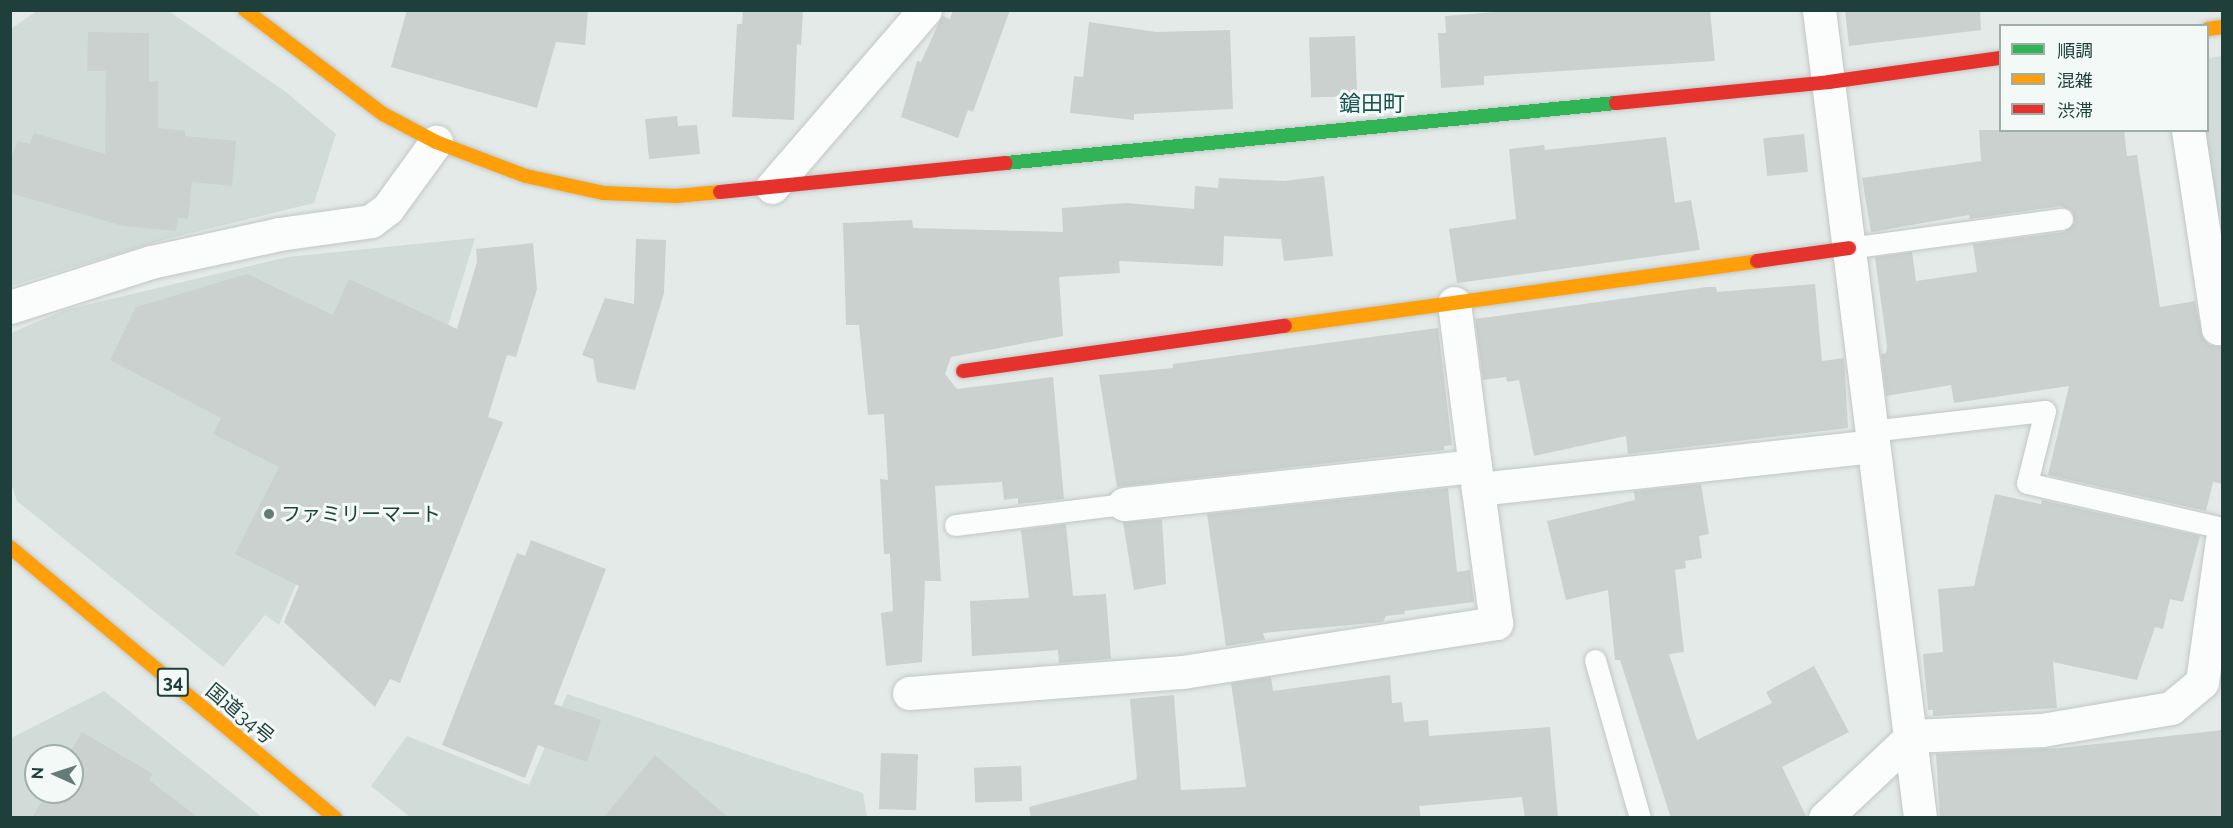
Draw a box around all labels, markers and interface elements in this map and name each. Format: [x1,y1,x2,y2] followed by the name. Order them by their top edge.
[1999,24,2209,132] legend
[2057,40,2093,61] text: 順調
[2057,70,2093,91] text: 混雑
[1339,91,1405,117] district label: 鎗田町
[2057,100,2093,121] text: 渋滞
[281,502,441,526] place label: ファミリーマート
[262,507,276,521] marker: ファミリーマート
[156,667,190,697] road number: 34
[201,679,279,749] street label: 国道34号
[24,744,84,804] north arrow
[28,767,47,780] text: N

